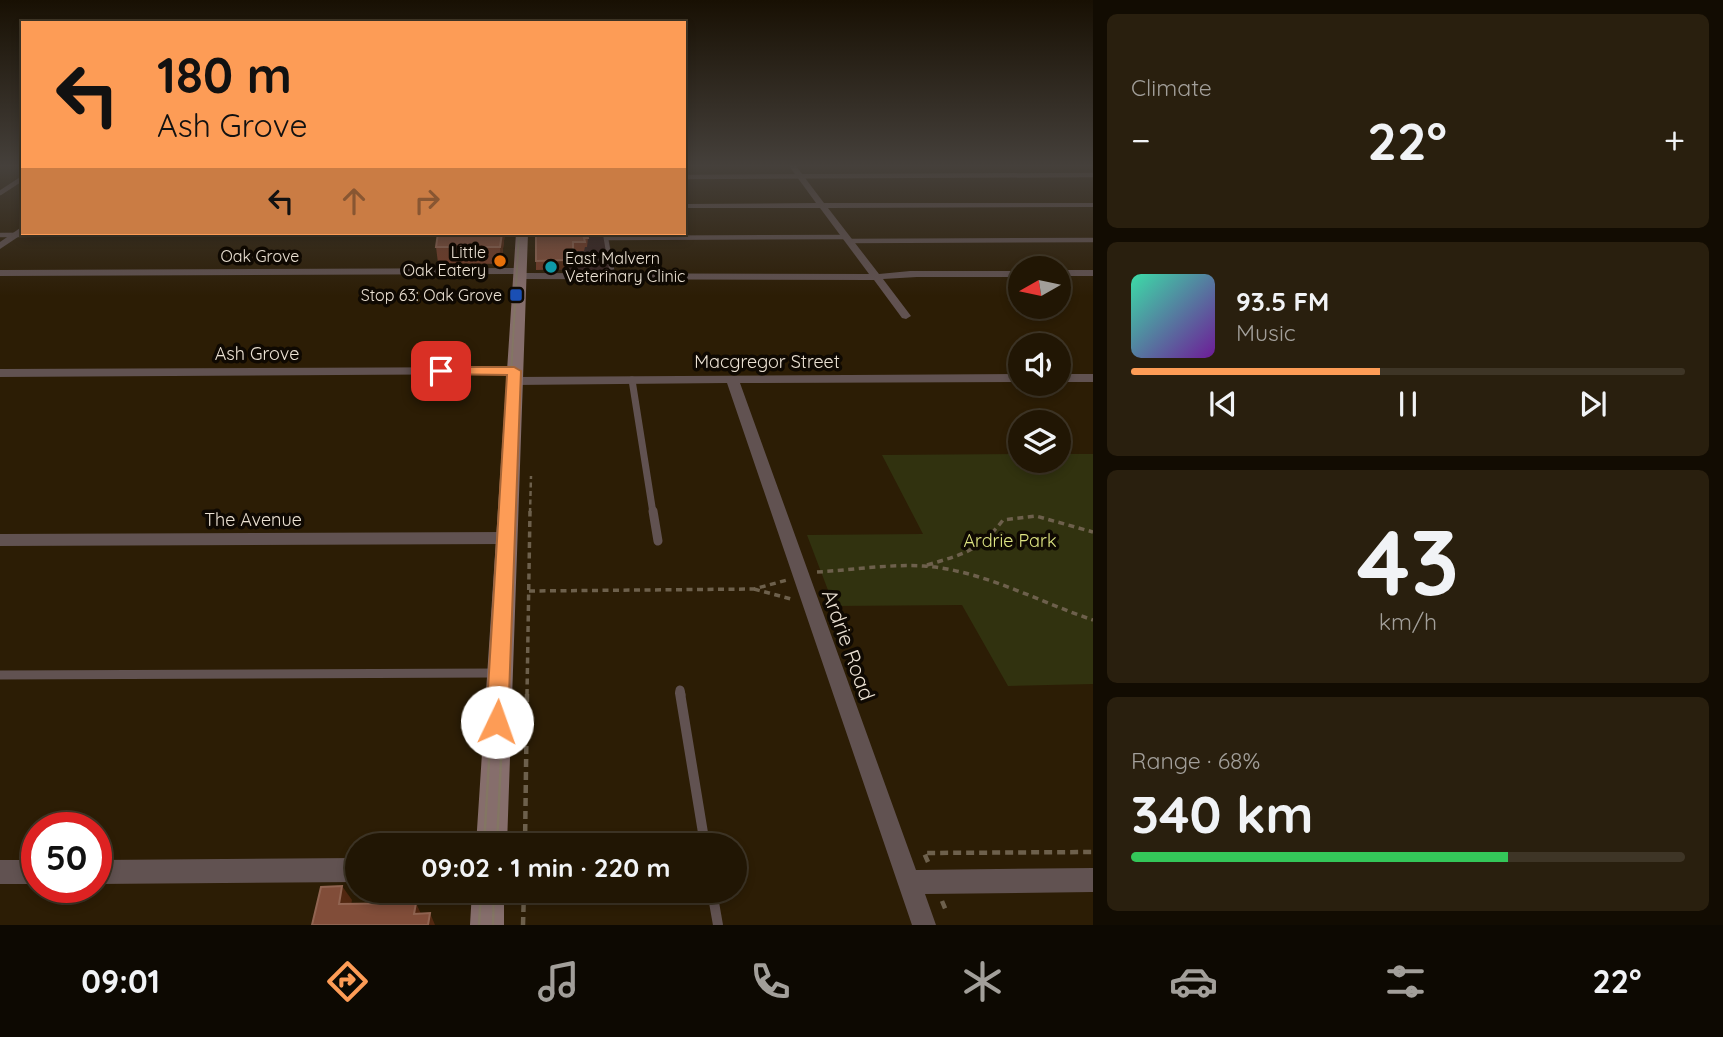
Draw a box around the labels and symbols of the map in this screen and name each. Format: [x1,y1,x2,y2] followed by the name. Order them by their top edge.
[403,242,486,280] place label: Little Oak Eatery
[221,246,299,266] street label: Oak Grove
[565,248,685,286] place label: East Malvern Veterinary Clinic
[492,253,508,269] marker: Little Oak Eatery
[1008,256,1071,318] north arrow
[543,259,559,275] marker: East Malvern Veterinary Clinic
[361,285,502,305] place label: Stop 63: Oak Grove
[508,287,524,303] marker: Stop 63: Oak Grove
[411,341,471,401] pin
[215,342,299,365] street label: Ash Grove
[694,350,840,373] street label: Macgregor Street
[204,508,302,531] street label: The Avenue
[963,529,1057,552] park label: Ardrie Park
[817,586,881,704] street label: Ardrie Road
[460,685,534,759] position arrow
[21,812,112,903] speed limit sign: 50

